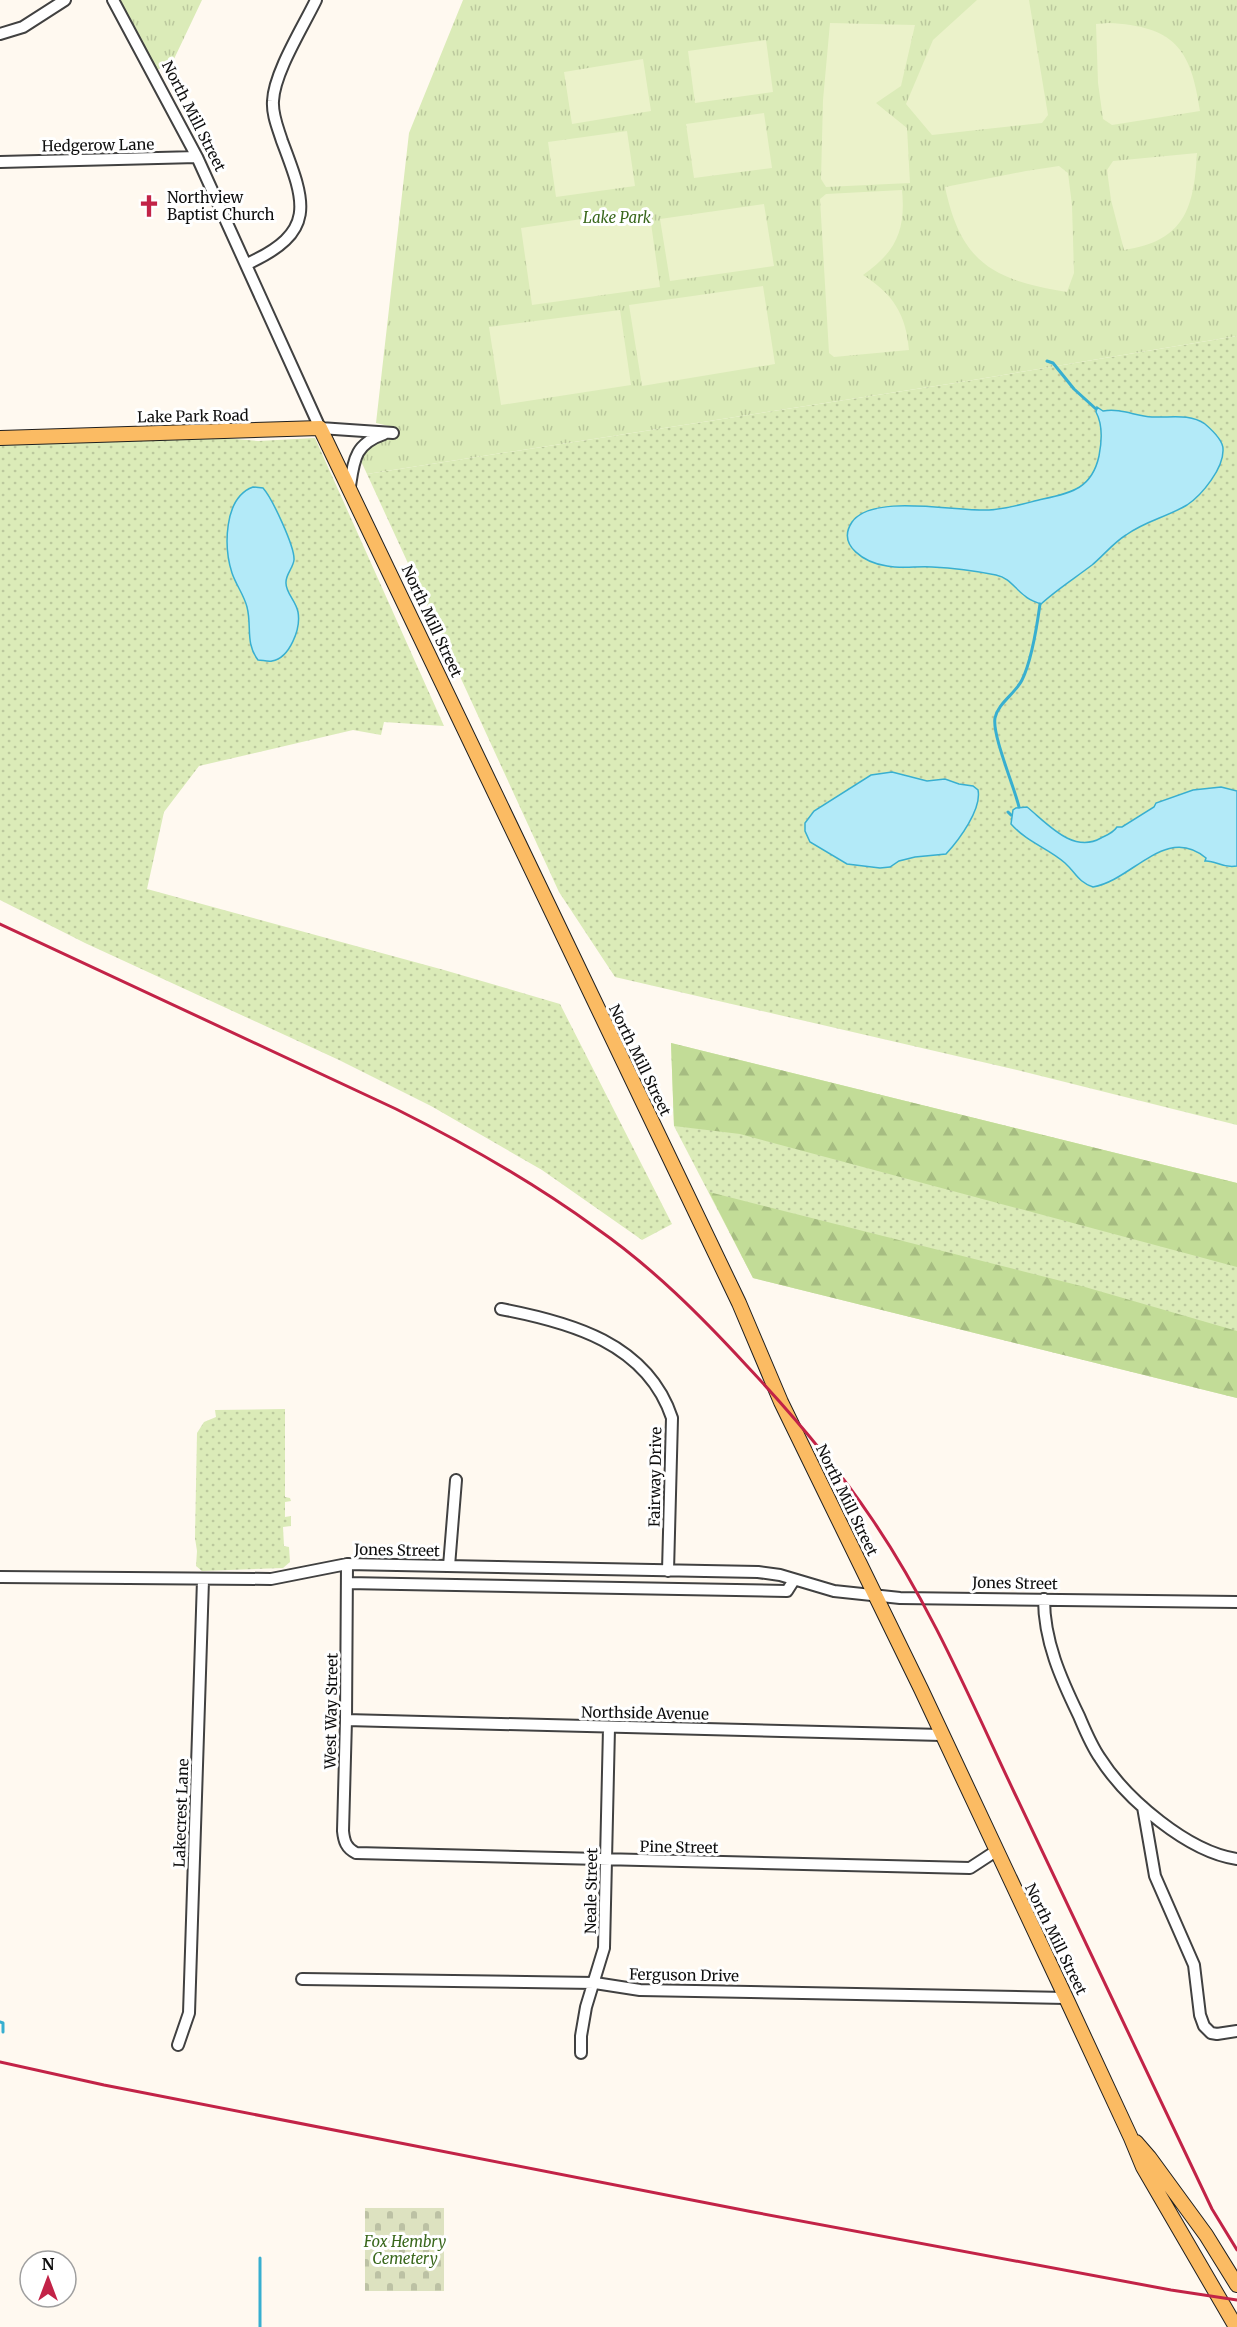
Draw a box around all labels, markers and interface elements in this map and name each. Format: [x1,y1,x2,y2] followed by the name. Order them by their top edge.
[158,58,230,175] street label: North Mill Street
[42,135,155,155] street label: Hedgerow Lane
[167,188,274,224] place label: Northview Baptist Church
[136,193,162,219] church icon: Northview Baptist Church
[583,208,652,227] park label: Lake Park
[137,406,249,426] street label: Lake Park Road
[398,562,466,680] street label: North Mill Street
[605,1001,675,1119] street label: North Mill Street
[645,1427,665,1527] street label: Fairway Drive
[812,1441,882,1559] street label: North Mill Street
[353,1540,440,1560] street label: Jones Street
[971,1573,1058,1593] street label: Jones Street
[320,1653,342,1770] street label: West Way Street
[581,1702,709,1724] street label: Northside Avenue
[170,1758,192,1868] street label: Lakecrest Lane
[639,1837,719,1857] street label: Pine Street
[581,1848,601,1934] street label: Neale Street
[1021,1880,1091,1998] street label: North Mill Street
[629,1965,739,1985] street label: Ferguson Drive
[363,2232,446,2268] park label: Fox Hembry Cemetery
[18,2249,78,2309] north arrow
[42,2254,55,2274] text: N

